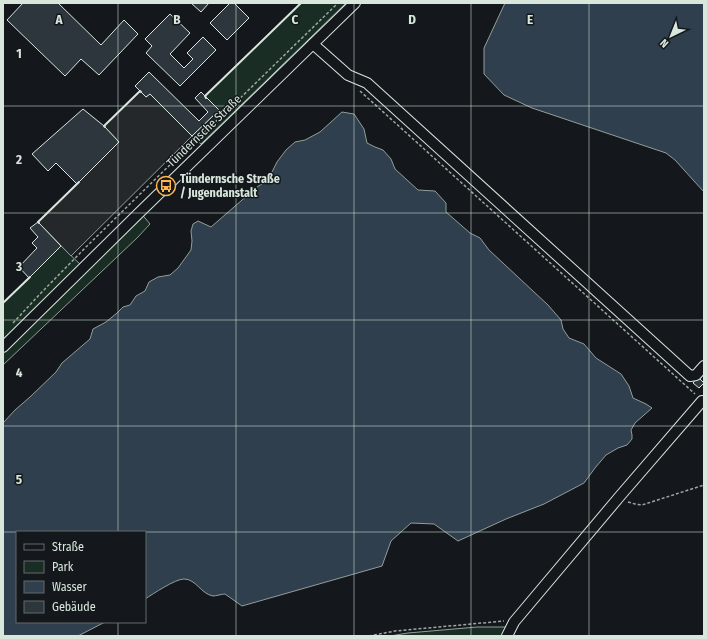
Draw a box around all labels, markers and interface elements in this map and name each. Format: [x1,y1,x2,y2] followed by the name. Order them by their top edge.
[54,12,63,27] text: A
[173,12,181,27] text: B
[292,12,299,27] text: C
[408,12,416,27] text: D
[527,12,533,27] text: E
[651,16,691,56] north arrow
[658,36,671,50] text: N
[16,46,22,61] text: 1
[164,92,244,170] street label: Tündernsche Straße
[15,152,22,167] text: 2
[180,172,280,200] place label: Tündernsche Straße / Jugendanstalt
[155,175,177,197] bus stop icon: Tündernsche Straße / Jugendanstalt
[15,259,22,274] text: 3
[16,365,23,380] text: 4
[16,472,22,487] text: 5
[16,531,146,623] legend
[52,540,84,554] text: Straße
[52,560,74,574] text: Park
[52,580,87,594] text: Wasser
[52,600,96,614] text: Gebäude

